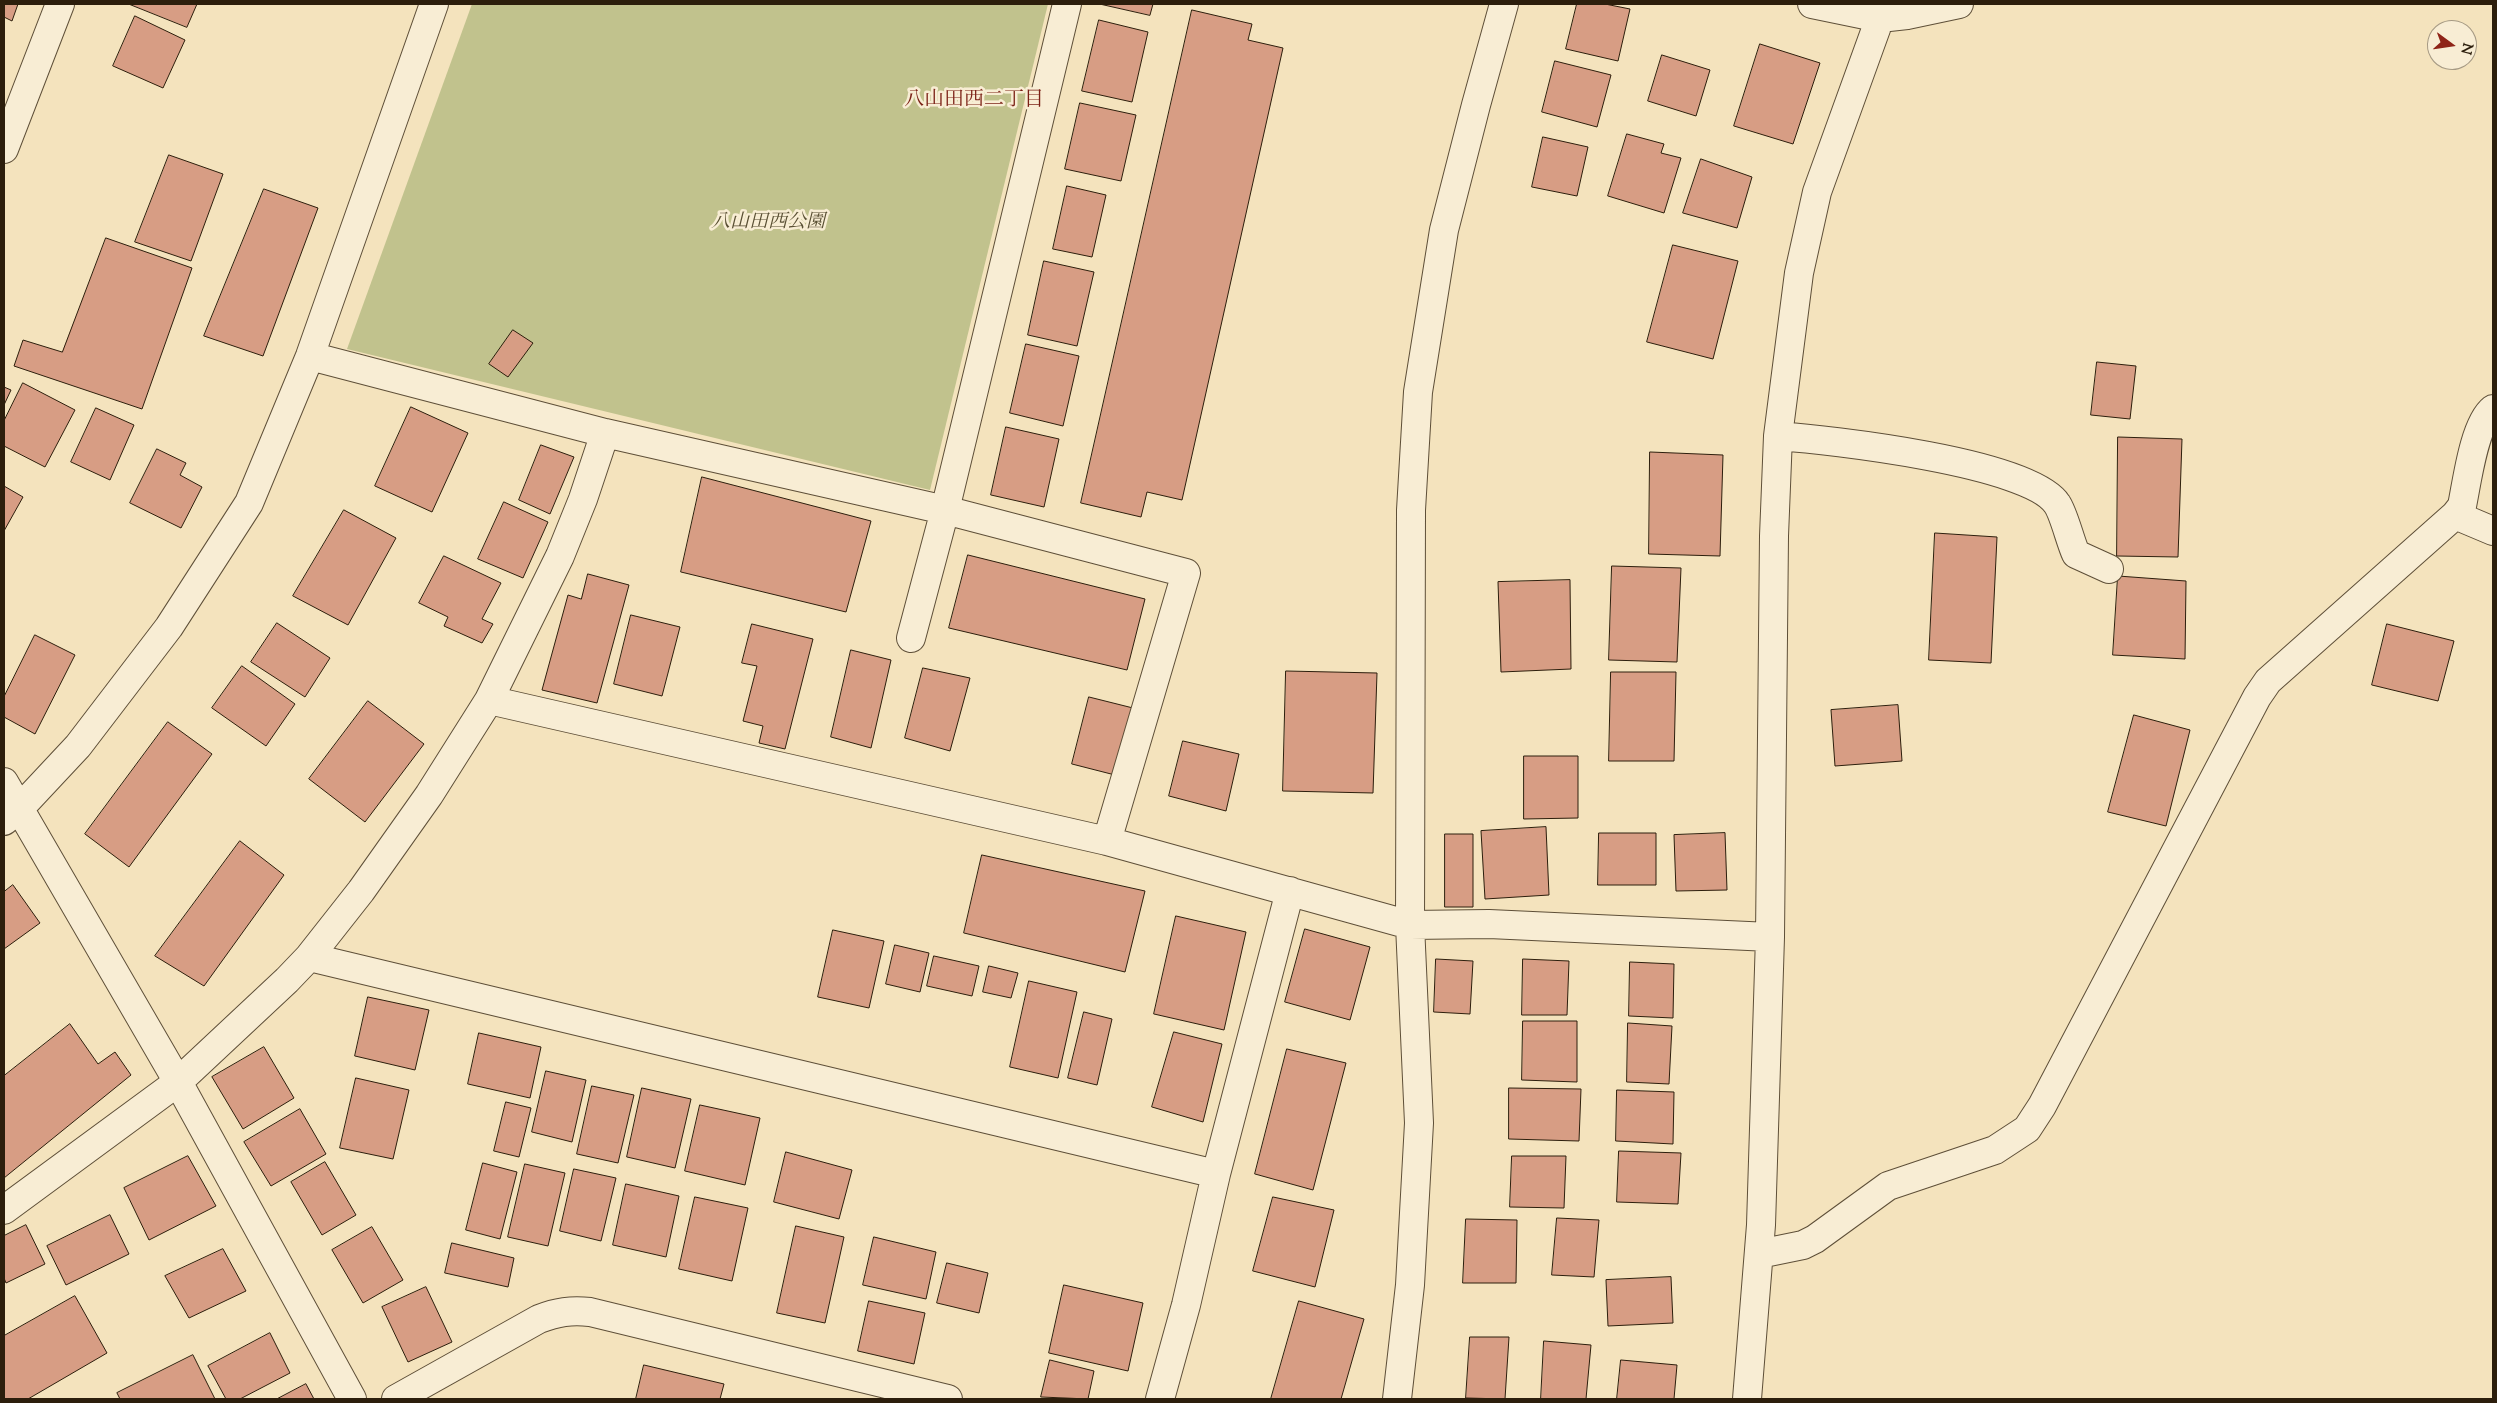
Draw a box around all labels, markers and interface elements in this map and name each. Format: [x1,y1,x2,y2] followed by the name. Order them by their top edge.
[2427,20,2477,70] north arrow
[2455,41,2477,56] text: N
[904,90,1044,114] district label: 八山田西二丁目
[711,213,825,235] park label: 八山田西公園

